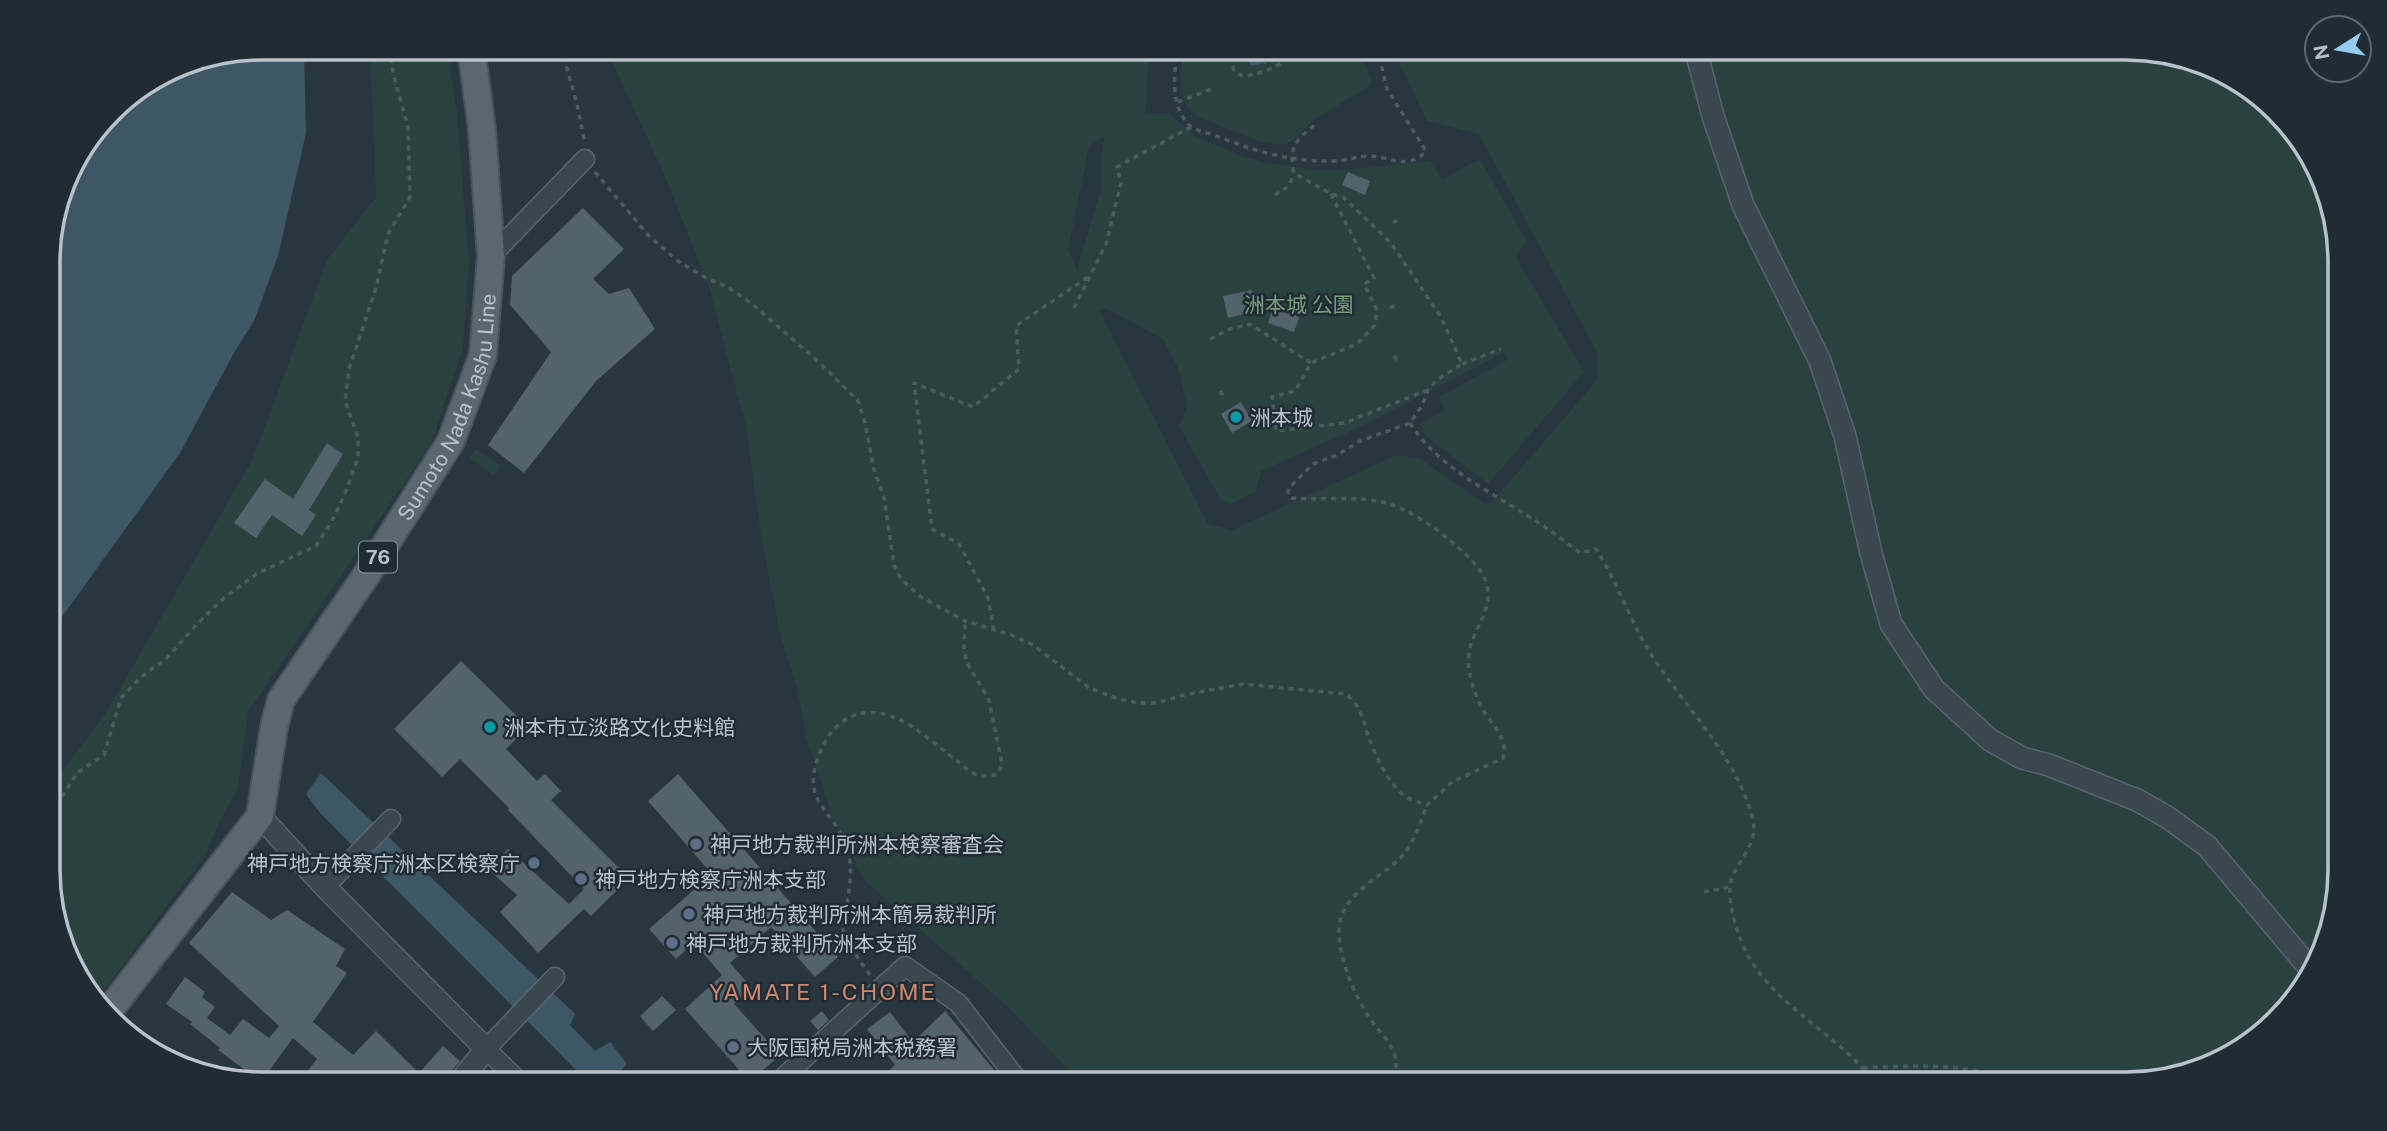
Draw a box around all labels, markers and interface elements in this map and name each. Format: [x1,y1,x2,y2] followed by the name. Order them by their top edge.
[2303,14,2373,84] north arrow
[2309,43,2334,62] text: N
[1244,292,1354,317] park label: 洲本城 公園
[392,293,500,525] street label: Sumoto Nada Kashu Line
[1250,405,1313,430] place label: 洲本城
[1228,409,1244,425] marker: 洲本城
[359,542,397,572] road number: 76
[504,715,735,740] place label: 洲本市立淡路文化史料館
[482,719,498,735] marker: 洲本市立淡路文化史料館
[710,832,1004,857] place label: 神戸地方裁判所洲本検察審査会
[688,836,704,852] marker: 神戸地方裁判所洲本検察審査会
[247,851,520,876] place label: 神戸地方検察庁洲本区検察庁
[526,855,542,871] marker: 神戸地方検察庁洲本区検察庁
[595,867,826,892] place label: 神戸地方検察庁洲本支部
[573,871,589,887] marker: 神戸地方検察庁洲本支部
[703,902,997,927] place label: 神戸地方裁判所洲本簡易裁判所
[681,906,697,922] marker: 神戸地方裁判所洲本簡易裁判所
[686,931,917,956] place label: 神戸地方裁判所洲本支部
[664,935,680,951] marker: 神戸地方裁判所洲本支部
[709,978,937,1005] district label: YAMATE 1-CHOME
[747,1035,957,1060] place label: 大阪国税局洲本税務署
[725,1039,741,1055] marker: 大阪国税局洲本税務署

